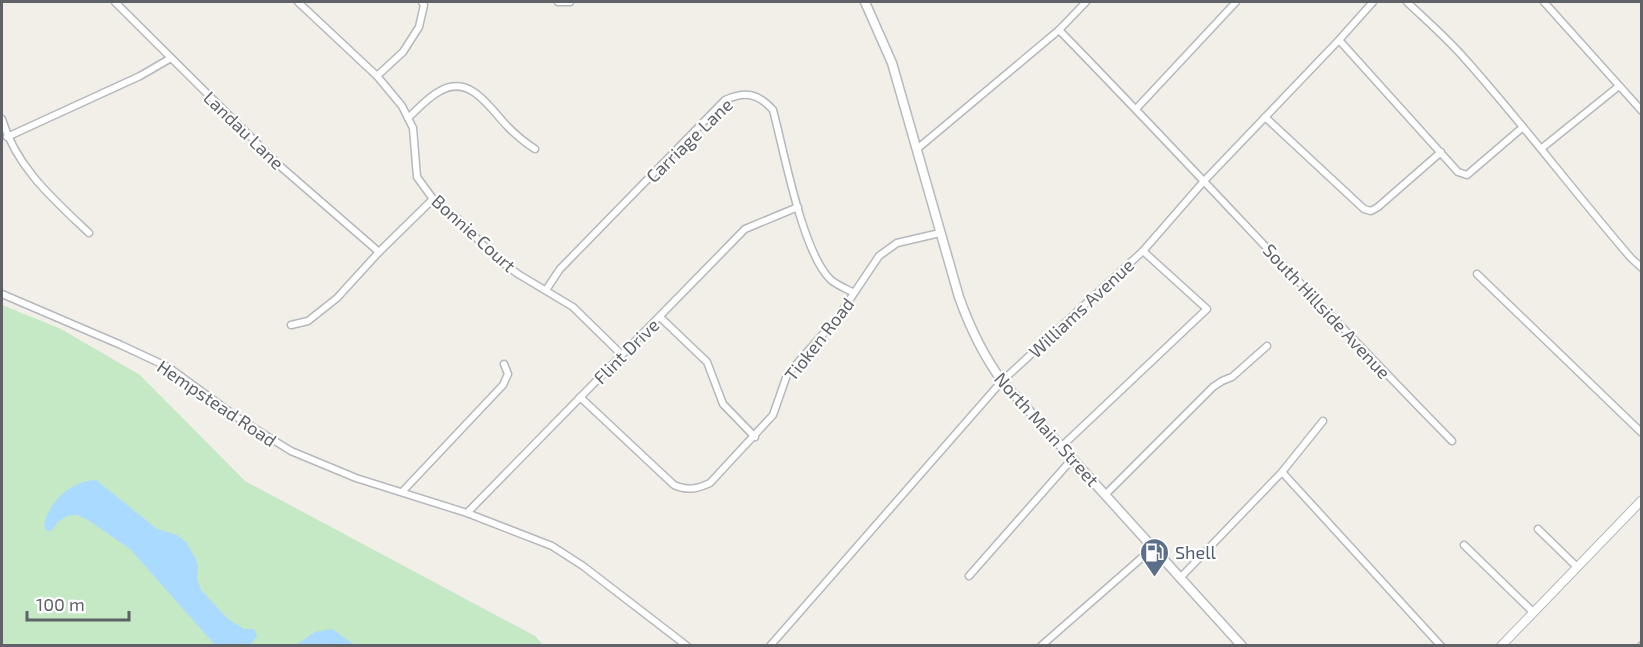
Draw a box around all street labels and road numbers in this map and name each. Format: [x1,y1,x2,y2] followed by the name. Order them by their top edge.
[199,86,289,174] street label: Landau Lane
[641,93,737,187] street label: Carriage Lane
[428,190,521,276] street label: Bonnie Court
[1259,239,1395,383] street label: South Hillside Avenue
[1024,254,1138,362] street label: Williams Avenue
[780,293,858,385] street label: Tioken Road
[589,314,663,388] street label: Flint Drive
[153,355,281,451] street label: Hempstead Road
[990,367,1104,491] street label: North Main Street

